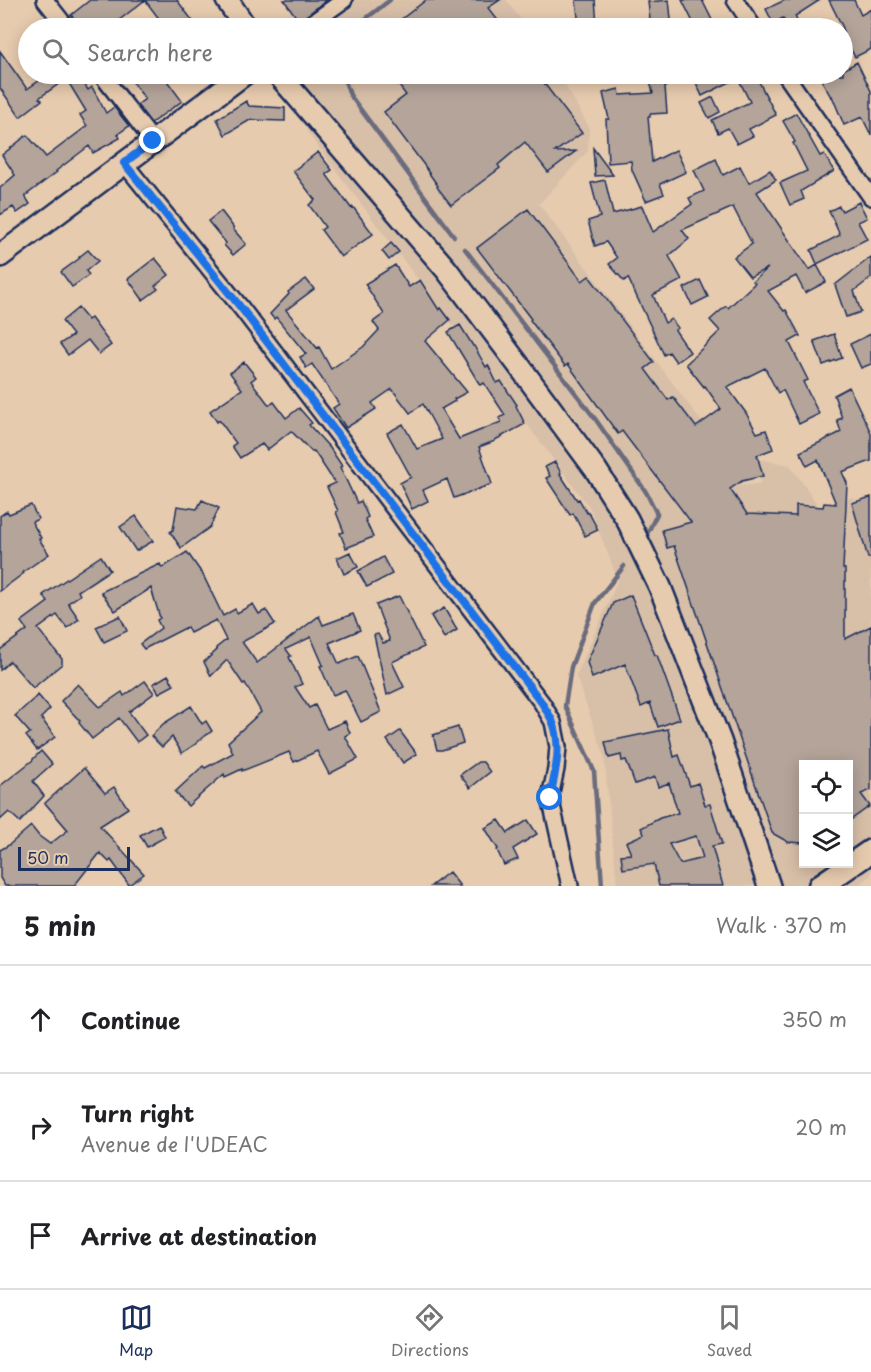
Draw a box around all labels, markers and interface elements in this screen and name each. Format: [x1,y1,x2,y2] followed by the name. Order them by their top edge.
[18,18,853,84] search box
[39,35,72,68] icon: search
[87,35,213,68] text: Search here
[139,127,165,153] route end
[799,760,853,868] map controls
[799,760,853,814] button: locate
[536,784,562,810] route start
[799,814,853,868] button: layers
[18,844,130,872] scale bar
[27,845,68,869] text: 50 m
[24,906,96,945] text: 5 min
[716,910,847,940] text: Walk · 370 m
[24,1003,57,1036] icon: ahead
[81,1003,180,1036] text: Continue
[782,1004,847,1034] text: 350 m
[81,1096,194,1129] text: Turn right
[24,1111,57,1144] icon: right
[795,1112,847,1142] text: 20 m
[81,1129,268,1159] text: Avenue de I'UDEAC
[24,1219,57,1252] icon: arrive
[81,1219,317,1252] text: Arrive at destination
[119,1301,153,1361] tab: Map
[391,1301,469,1361] tab: Directions
[707,1301,752,1361] tab: Saved

